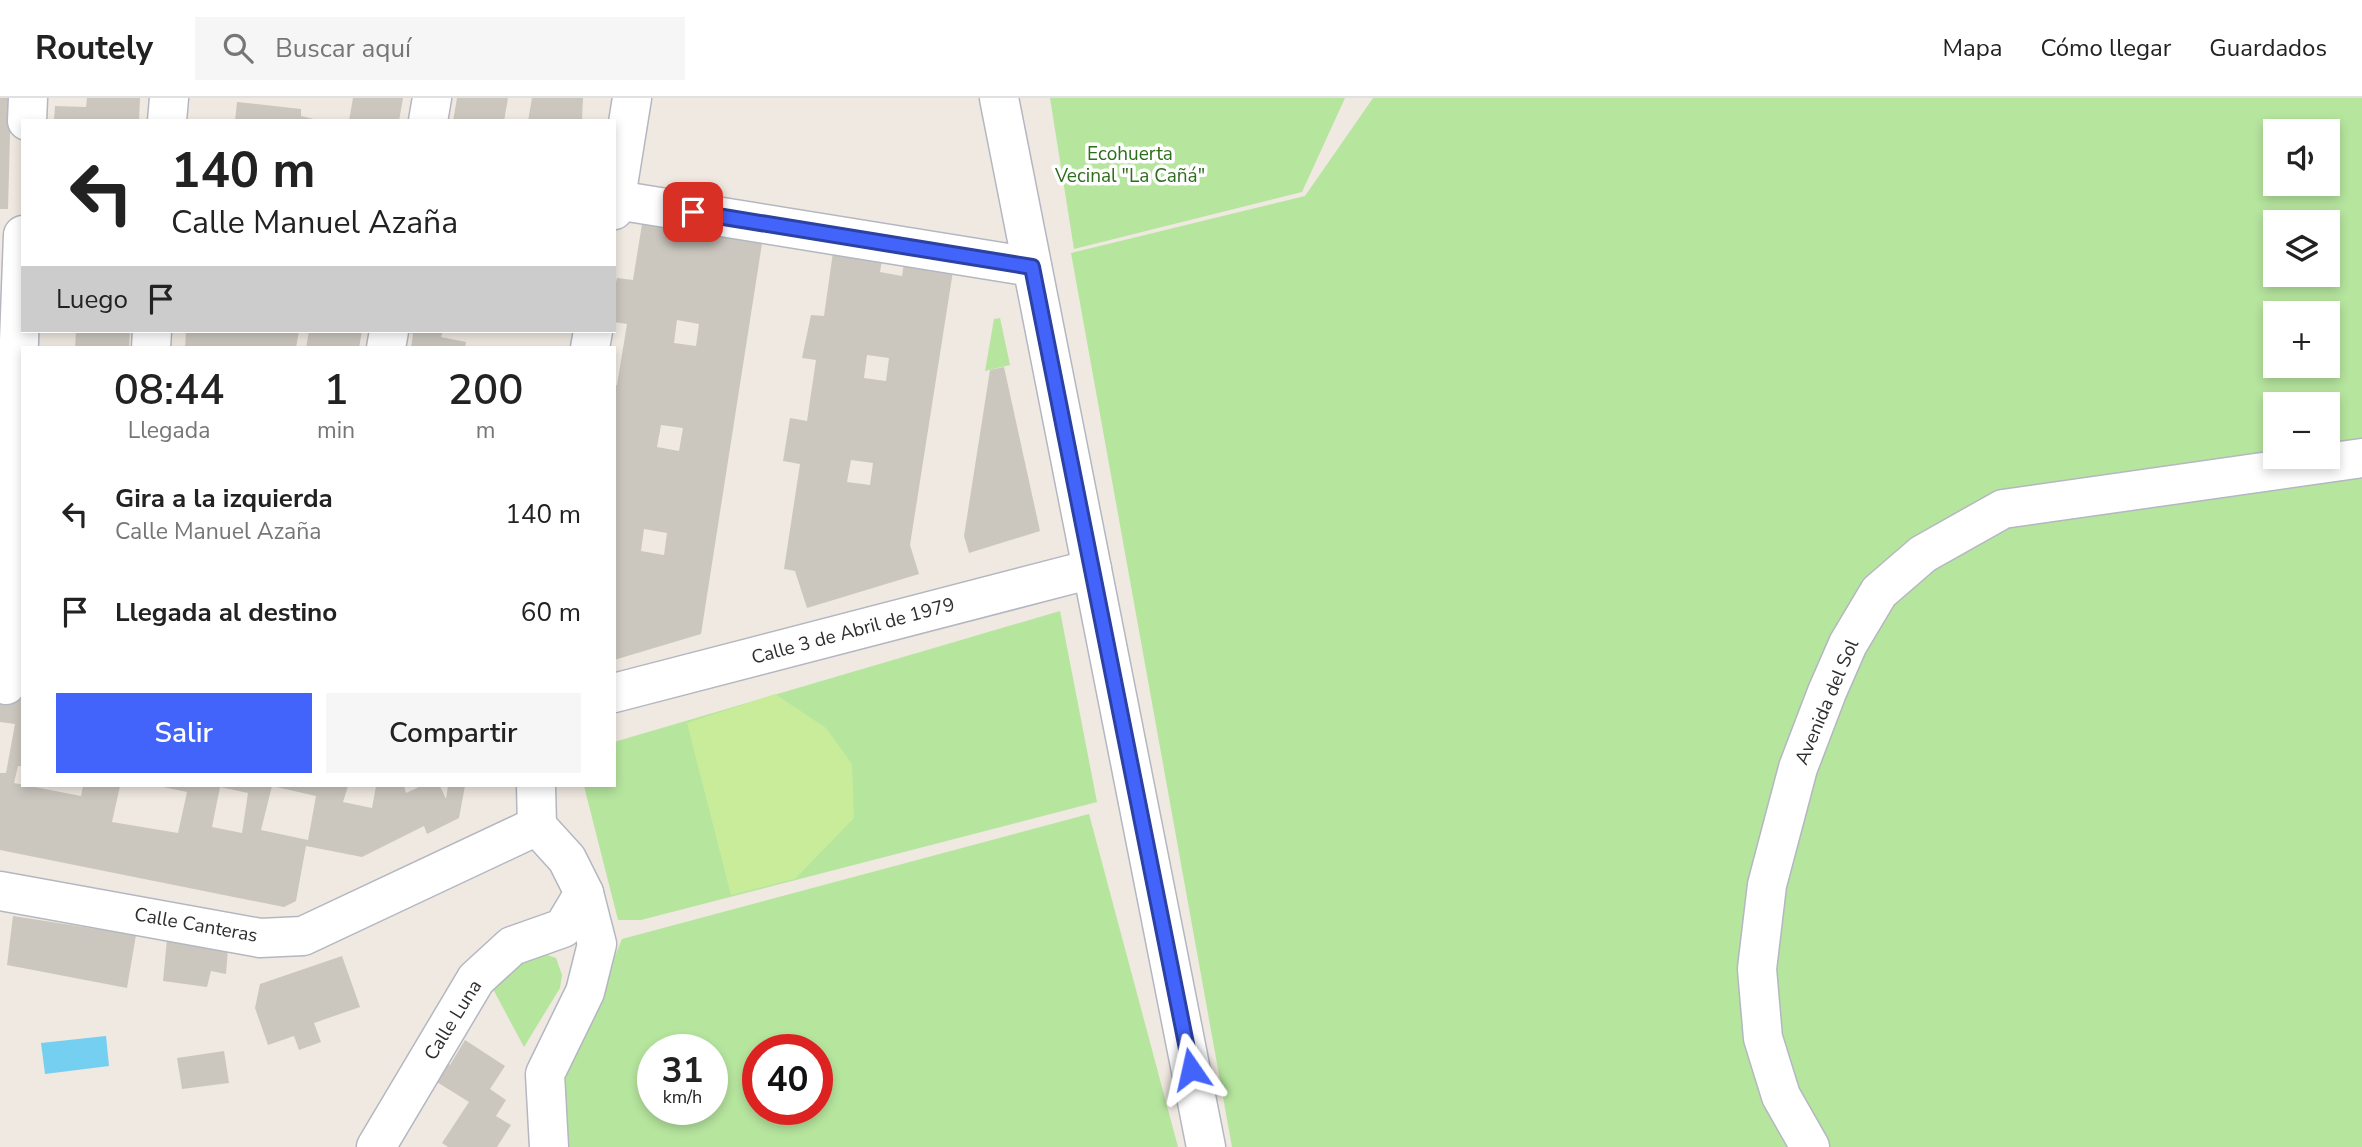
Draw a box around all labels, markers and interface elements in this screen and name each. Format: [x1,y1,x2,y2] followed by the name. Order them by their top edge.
[195,17,685,80] search box
[35,26,153,71] text: Routely
[219,29,257,67] icon: search
[275,31,411,66] text: Buscar aquí
[1942,32,2002,64] text: Mapa
[2040,32,2171,64] text: Cómo llegar
[2209,32,2327,64] text: Guardados
[2263,119,2340,469] map controls
[2263,119,2340,196] button: sound
[171,137,315,204] text: 140 m
[1054,141,1205,189] park label: Ecohuerta Vecinal "La Cañá"
[56,147,147,238] icon: left
[663,182,723,242] pin
[674,193,712,231] icon: arrive
[171,201,458,244] text: Calle Manuel Azaña
[2263,210,2340,287] button: layers
[142,280,180,318] icon: arrive
[56,282,128,317] text: Luego
[2263,301,2340,378] button: +
[114,362,224,419] text: 08:44
[323,362,349,419] text: 1
[448,362,523,419] text: 200
[2263,392,2340,469] button: −
[128,415,210,446] text: Llegada
[317,415,355,446] text: min
[476,415,495,446] text: m
[115,481,333,516] text: Gira a la izquierda
[56,495,94,533] icon: left
[505,497,581,532] text: 140 m
[115,516,321,547] text: Calle Manuel Azaña
[749,591,957,671] street label: Calle 3 de Abril de 1979
[56,593,94,631] icon: arrive
[115,595,337,630] text: Llegada al destino
[521,595,581,630] text: 60 m
[1789,635,1865,769] street label: Avenida del Sol
[56,693,312,773] button: Salir
[326,693,581,773] button: Compartir
[132,901,260,949] street label: Calle Canteras
[418,975,488,1065] street label: Calle Luna
[1154,1032,1228,1106] position arrow
[742,1034,833,1125] speed limit sign: 40
[661,1047,704,1094] text: 31
[663,1085,702,1109] text: km/h

